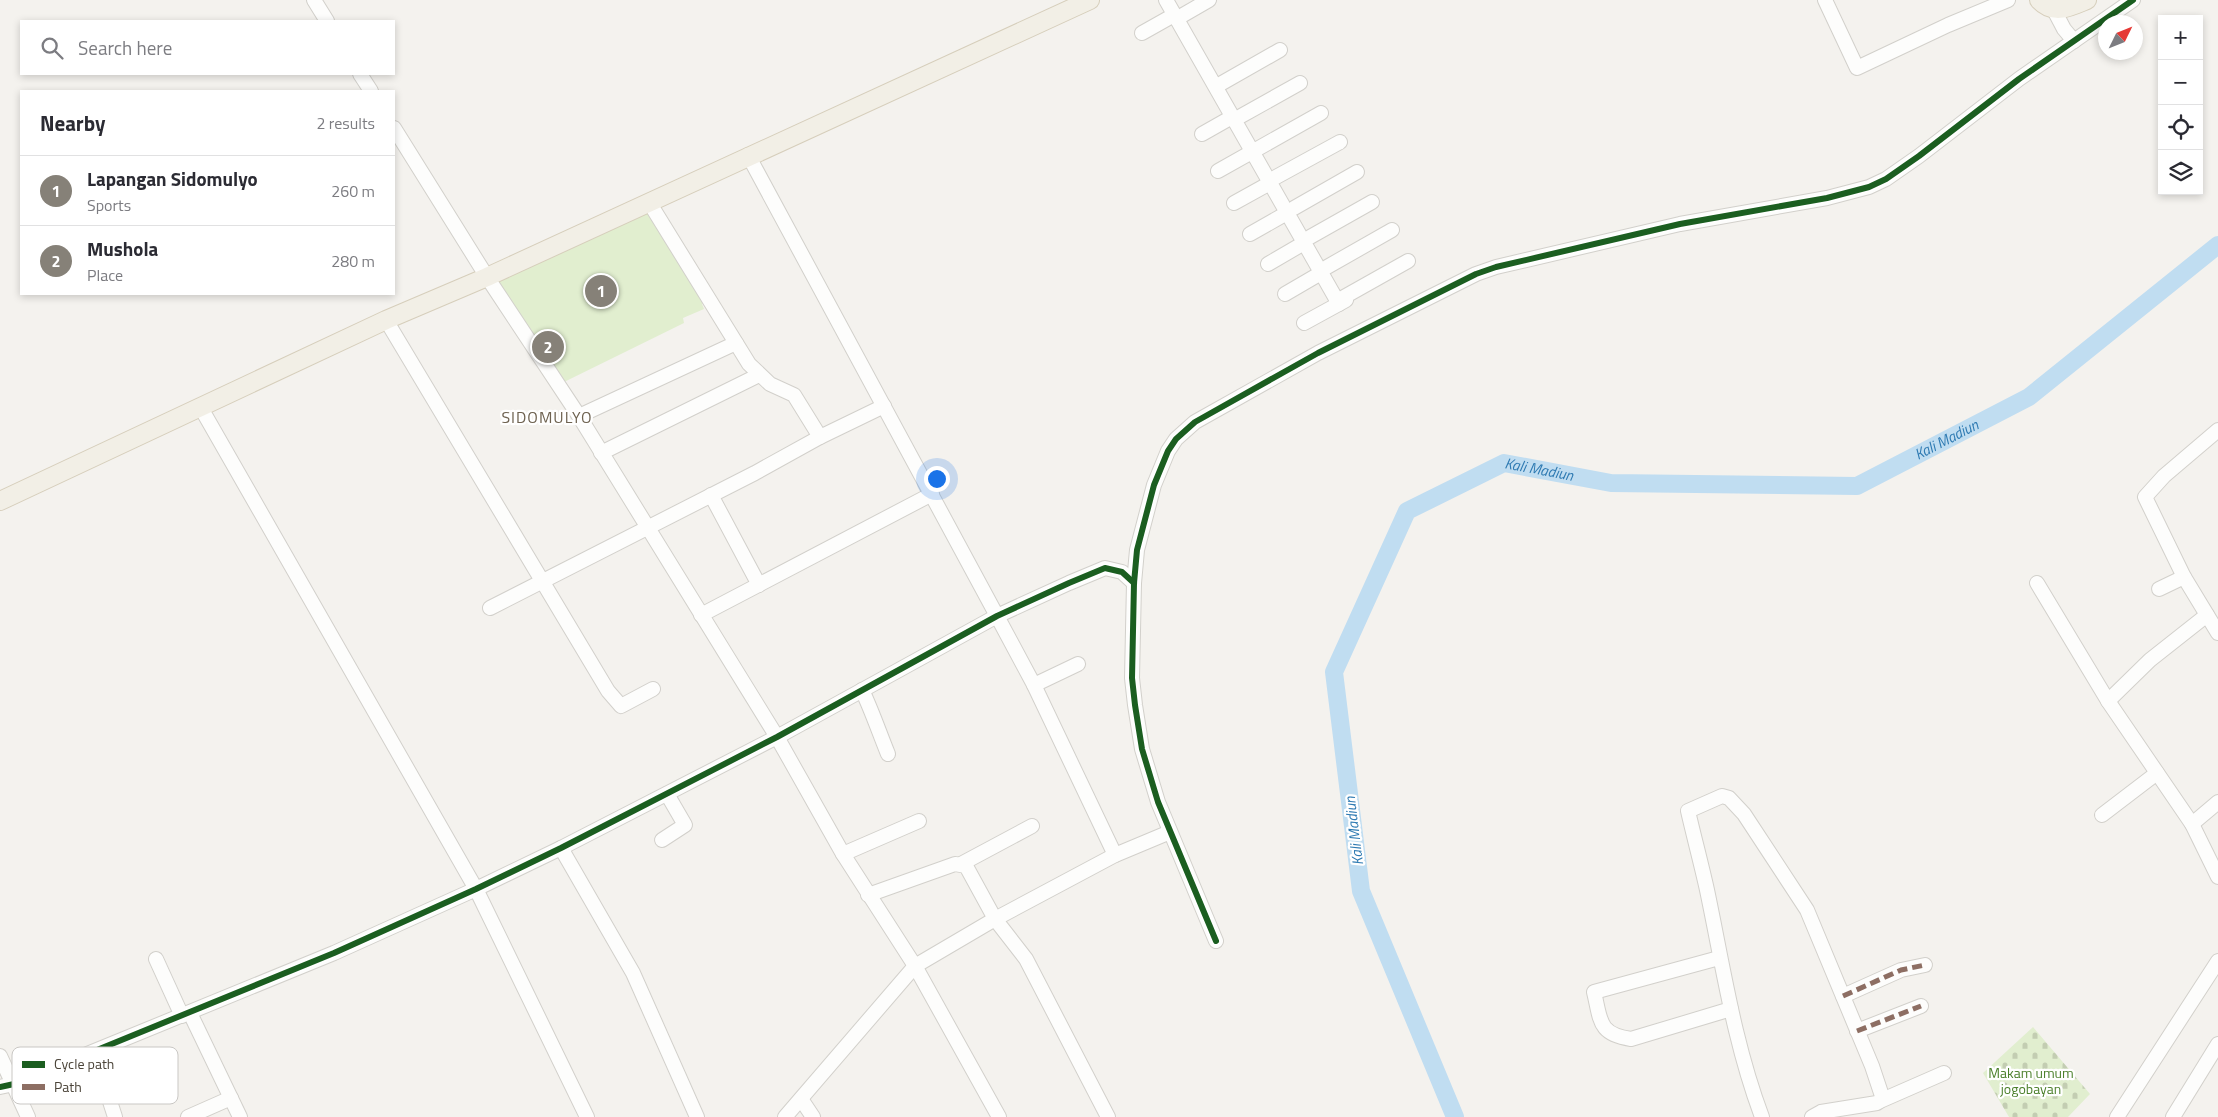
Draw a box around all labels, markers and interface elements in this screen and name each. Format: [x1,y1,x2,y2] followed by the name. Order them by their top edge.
[2098,15,2143,60] north arrow
[2158,15,2203,195] map controls
[2158,15,2203,60] button: +
[20,20,395,75] search box
[78,33,172,62] text: Search here
[38,34,66,62] icon: search
[2158,60,2203,105] button: −
[2158,105,2203,150] button: locate
[40,107,105,139] text: Nearby
[316,111,375,135] text: 2 results
[2158,150,2203,195] button: layers
[87,164,258,193] text: Lapangan Sidomulyo
[52,179,60,203] text: 1
[331,179,375,203] text: 260 m
[87,193,131,217] text: Sports
[87,234,158,263] text: Mushola
[52,249,60,273] text: 2
[331,249,375,273] text: 280 m
[87,263,123,287] text: Place
[585,272,617,310] pin: 1
[532,328,564,366] pin: 2
[501,405,593,429] district label: SIDOMULYO
[1910,413,1983,465] water label: Kali Madiun
[1503,451,1576,487] water label: Kali Madiun
[924,466,950,492] your location
[1338,795,1369,867] water label: Kali Madiun
[12,1047,178,1104] legend
[54,1053,114,1074] text: Cycle path
[1988,1062,2074,1099] park label: Makam umum jogobayan
[54,1076,82,1097] text: Path

